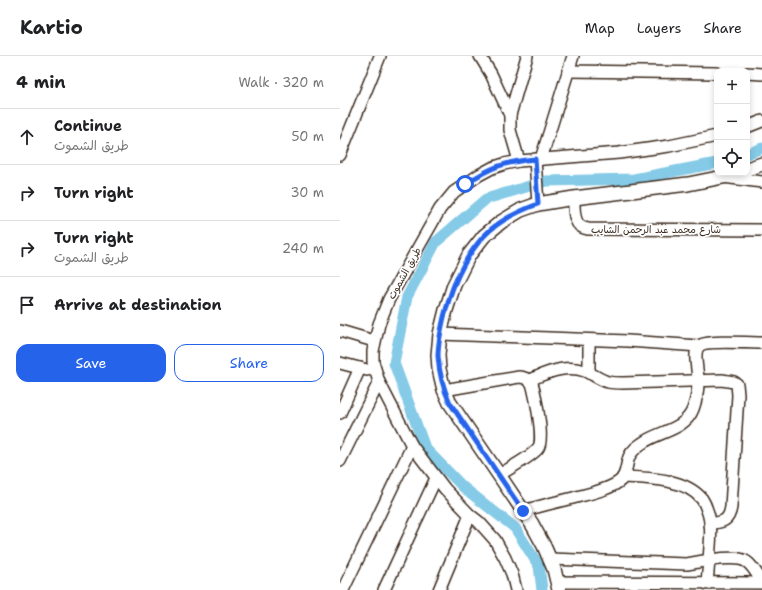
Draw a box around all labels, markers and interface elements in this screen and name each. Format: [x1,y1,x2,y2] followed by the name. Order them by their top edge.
[20,15,83,40] text: Kartio
[585,19,615,37] text: Map
[637,19,681,37] text: Layers
[703,19,742,37] text: Share
[714,68,750,176] map controls
[714,68,750,104] button: +
[16,71,66,93] text: 4 min
[238,74,324,91] text: Walk · 320 m
[714,104,750,140] button: −
[54,116,122,136] text: Continue
[16,126,38,148] icon: ahead
[291,128,324,145] text: 50 m
[54,137,129,154] text: طريق الشموت
[714,140,750,176] button: locate
[456,175,474,193] route start
[16,182,38,204] icon: right
[54,183,134,203] text: Turn right
[290,184,324,201] text: 30 m
[591,223,721,237] street label: شارع محمد عبد الرحمن الشايب
[54,228,134,248] text: Turn right
[16,238,38,260] icon: right
[282,240,324,257] text: 240 m
[385,245,424,302] street label: طريق الشموت
[54,249,129,266] text: طريق الشموت
[16,294,38,316] icon: arrive
[54,295,222,315] text: Arrive at destination
[16,344,166,382] button: Save
[174,344,324,382] button: Share
[514,502,532,520] route end

